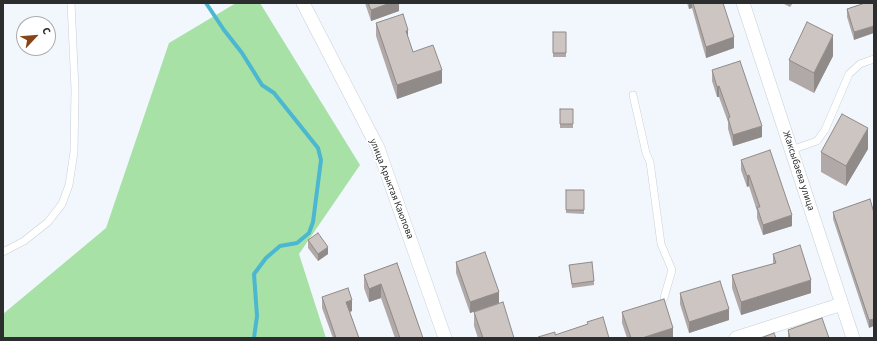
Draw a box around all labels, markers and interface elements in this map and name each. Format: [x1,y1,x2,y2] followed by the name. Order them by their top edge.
[16,16,56,56] north arrow
[38,25,54,37] text: С
[779,130,817,212] street label: Жаксыбаева улица
[366,137,416,241] street label: улица Арыктая Каюпова

